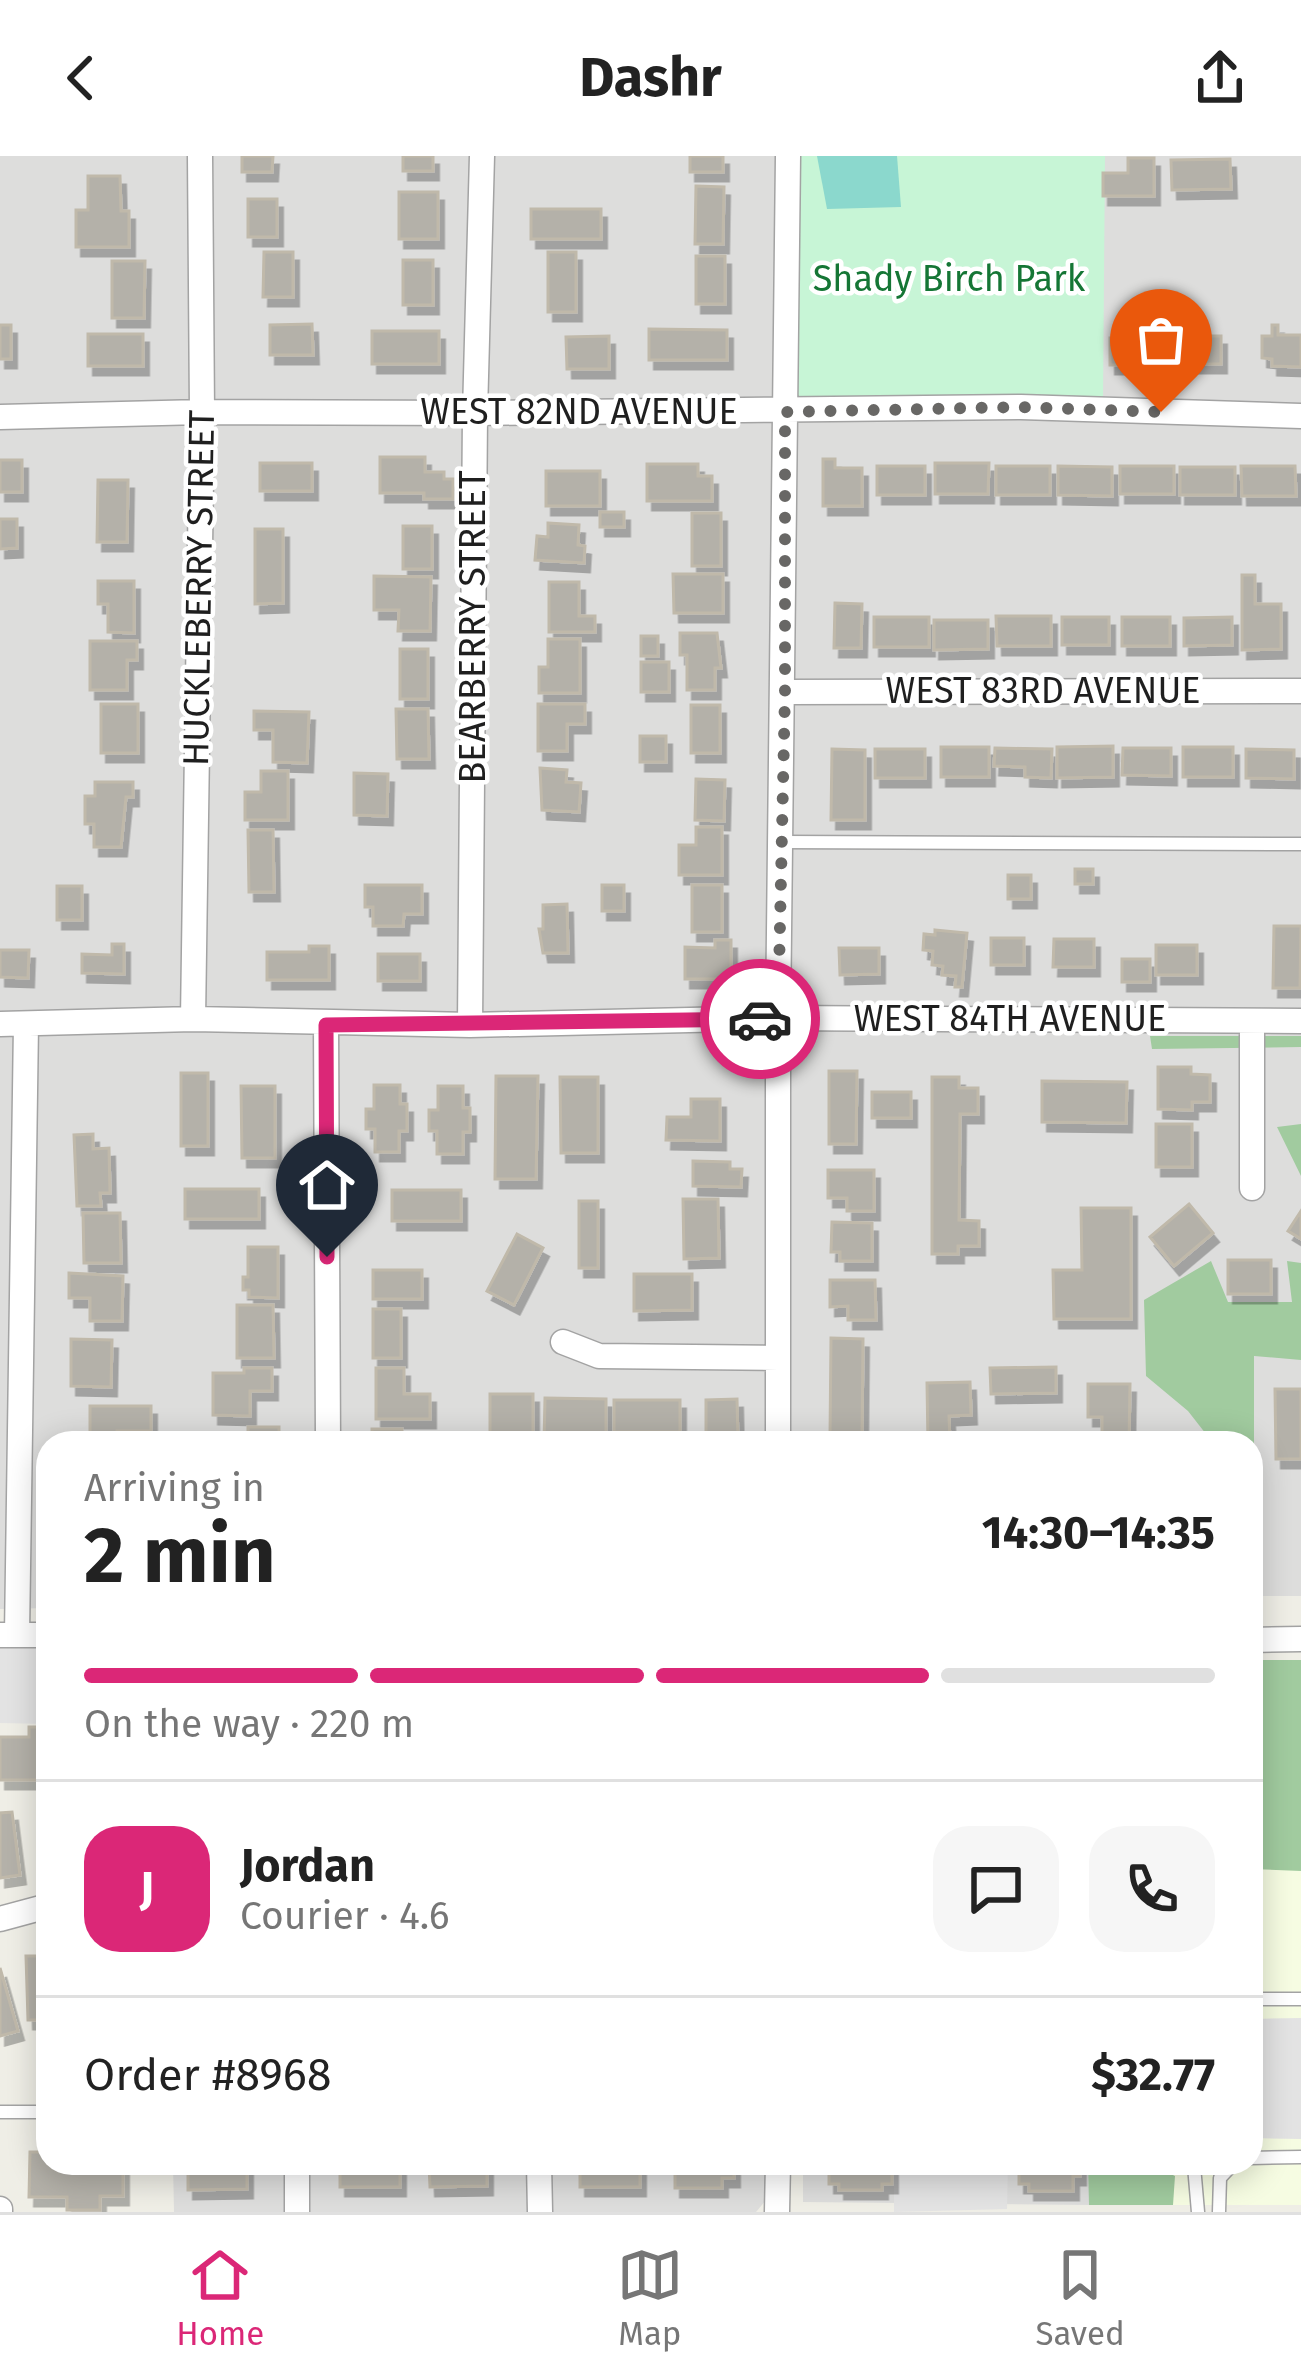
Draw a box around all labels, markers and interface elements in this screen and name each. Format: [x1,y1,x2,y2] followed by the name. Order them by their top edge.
[48,45,114,111] icon: back
[1187,45,1253,111] icon: share
[579,46,722,110] text: Dashr
[813,257,1086,301] park label: Shady Birch Park
[1110,289,1212,412] pin
[1128,307,1194,373] icon: bag
[420,390,738,434] street label: WEST 82ND AVENUE
[174,409,224,767] street label: HUCKLEBERRY STREET
[451,470,495,784] street label: BEARBERRY STREET
[885,669,1201,713] street label: WEST 83RD AVENUE
[700,959,820,1079] courier
[727,986,793,1052] icon: car
[854,997,1166,1041] street label: WEST 84TH AVENUE
[276,1134,378,1257] pin
[294,1152,360,1218] icon: home
[84,1465,265,1511] text: Arriving in
[982,1506,1215,1560] text: 14:30–14:35
[84,1509,276,1603] text: 2 min
[84,1701,414,1747] text: On the way · 220 m
[933,1826,1059,1952] button: chat
[1089,1826,1215,1952] button: phone
[240,1839,375,1893] text: Jordan
[140,1862,154,1916] text: J
[240,1893,449,1939] text: Courier · 4.6
[84,2048,332,2102] text: Order #8968
[1091,2048,1215,2102] text: $32.77
[176,2242,264,2354] tab: Home
[617,2242,683,2354] tab: Map
[1035,2242,1125,2354] tab: Saved

